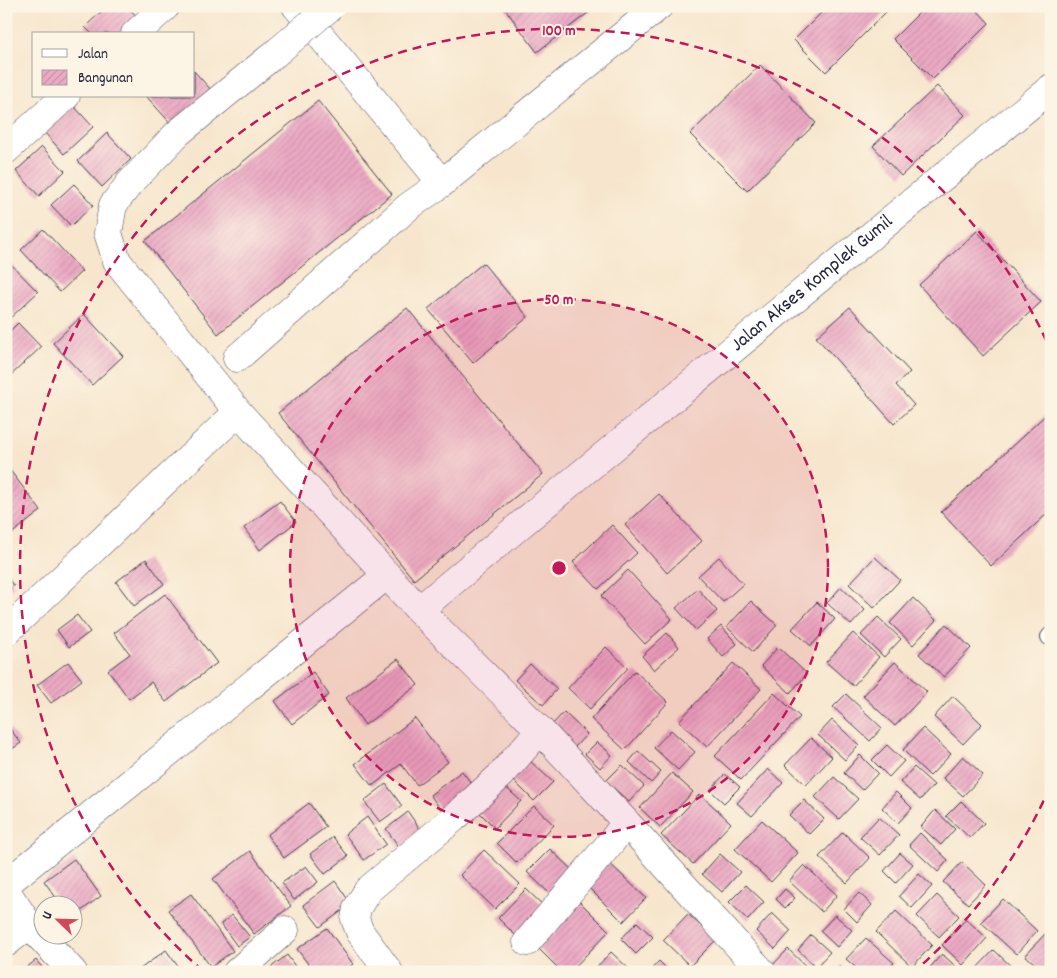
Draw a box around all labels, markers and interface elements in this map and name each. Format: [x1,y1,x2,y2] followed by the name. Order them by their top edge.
[542,21,576,43] text: 100 m
[32,32,195,98] legend
[78,44,108,66] text: Jalan
[78,68,133,90] text: Bangunan
[725,209,900,359] street label: Jalan Akses Komplek Gumil
[545,290,573,312] text: 50 m
[550,559,568,577] centre of rings
[32,896,82,946] north arrow
[37,908,58,923] text: U

